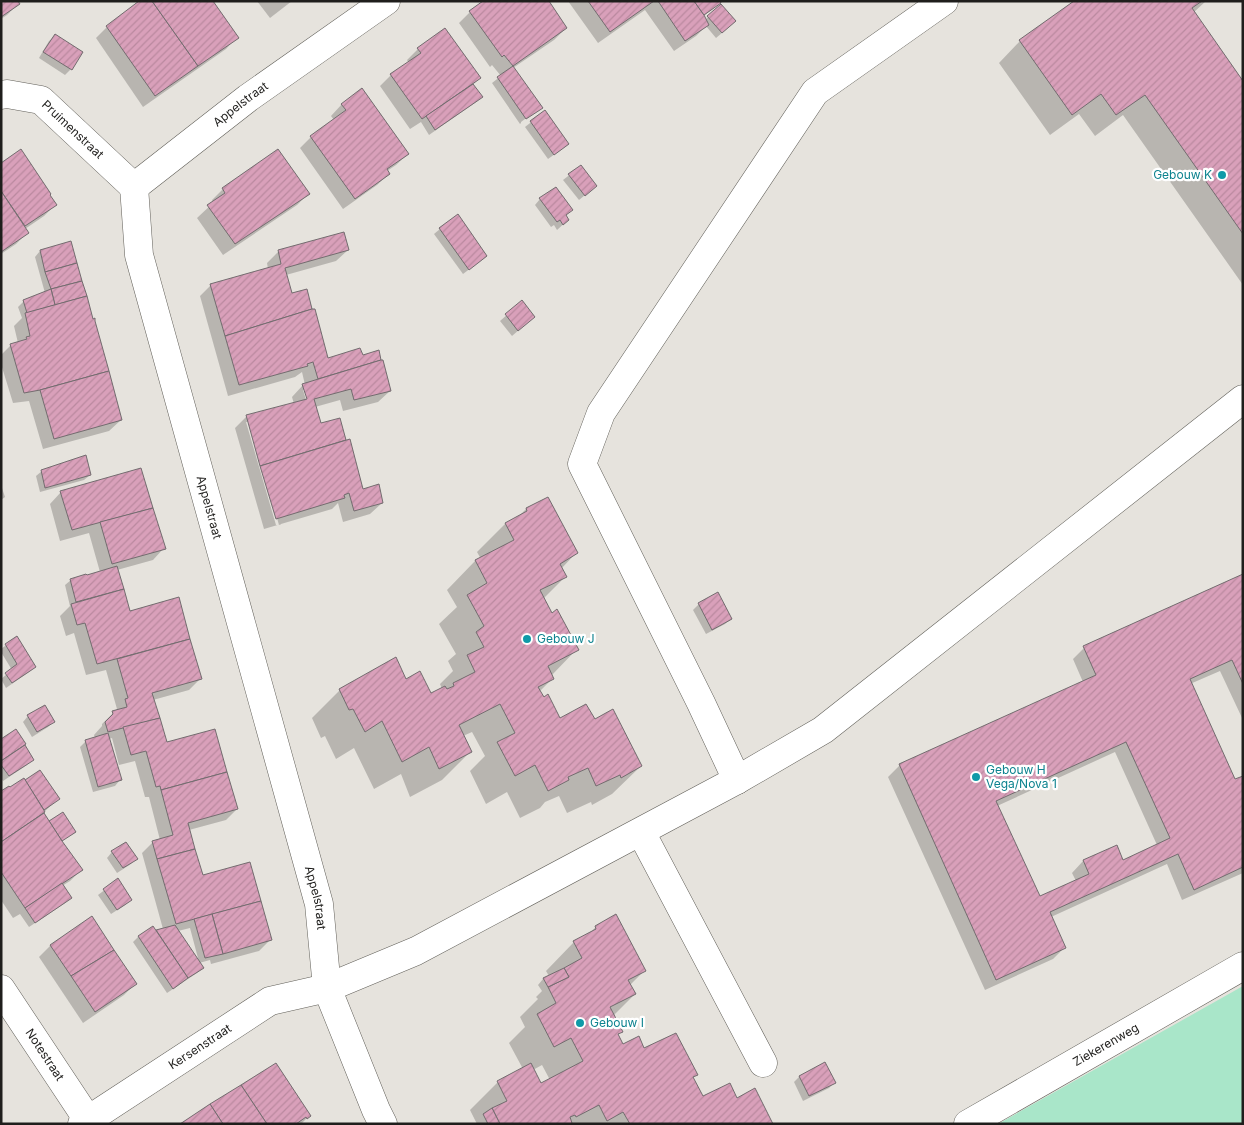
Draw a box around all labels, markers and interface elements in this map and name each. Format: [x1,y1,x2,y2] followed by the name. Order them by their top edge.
[210,78,271,129] street label: Appelstraat
[39,97,107,162] street label: Pruimenstraat
[1153,167,1212,182] place label: Gebouw K
[1216,169,1228,181] marker: Gebouw K
[194,474,225,541] street label: Appelstraat
[537,631,595,646] place label: Gebouw J
[521,633,533,645] marker: Gebouw J
[986,762,1057,791] place label: Gebouw H Vega/Nova 1
[970,771,982,783] marker: Gebouw H Vega/Nova 1
[302,864,329,931] street label: Appelstraat
[590,1015,644,1030] place label: Gebouw I
[574,1017,586,1029] marker: Gebouw I
[166,1020,234,1072] street label: Kersenstraat
[1070,1020,1141,1069] street label: Ziekerenweg
[22,1026,68,1083] street label: Notestraat

